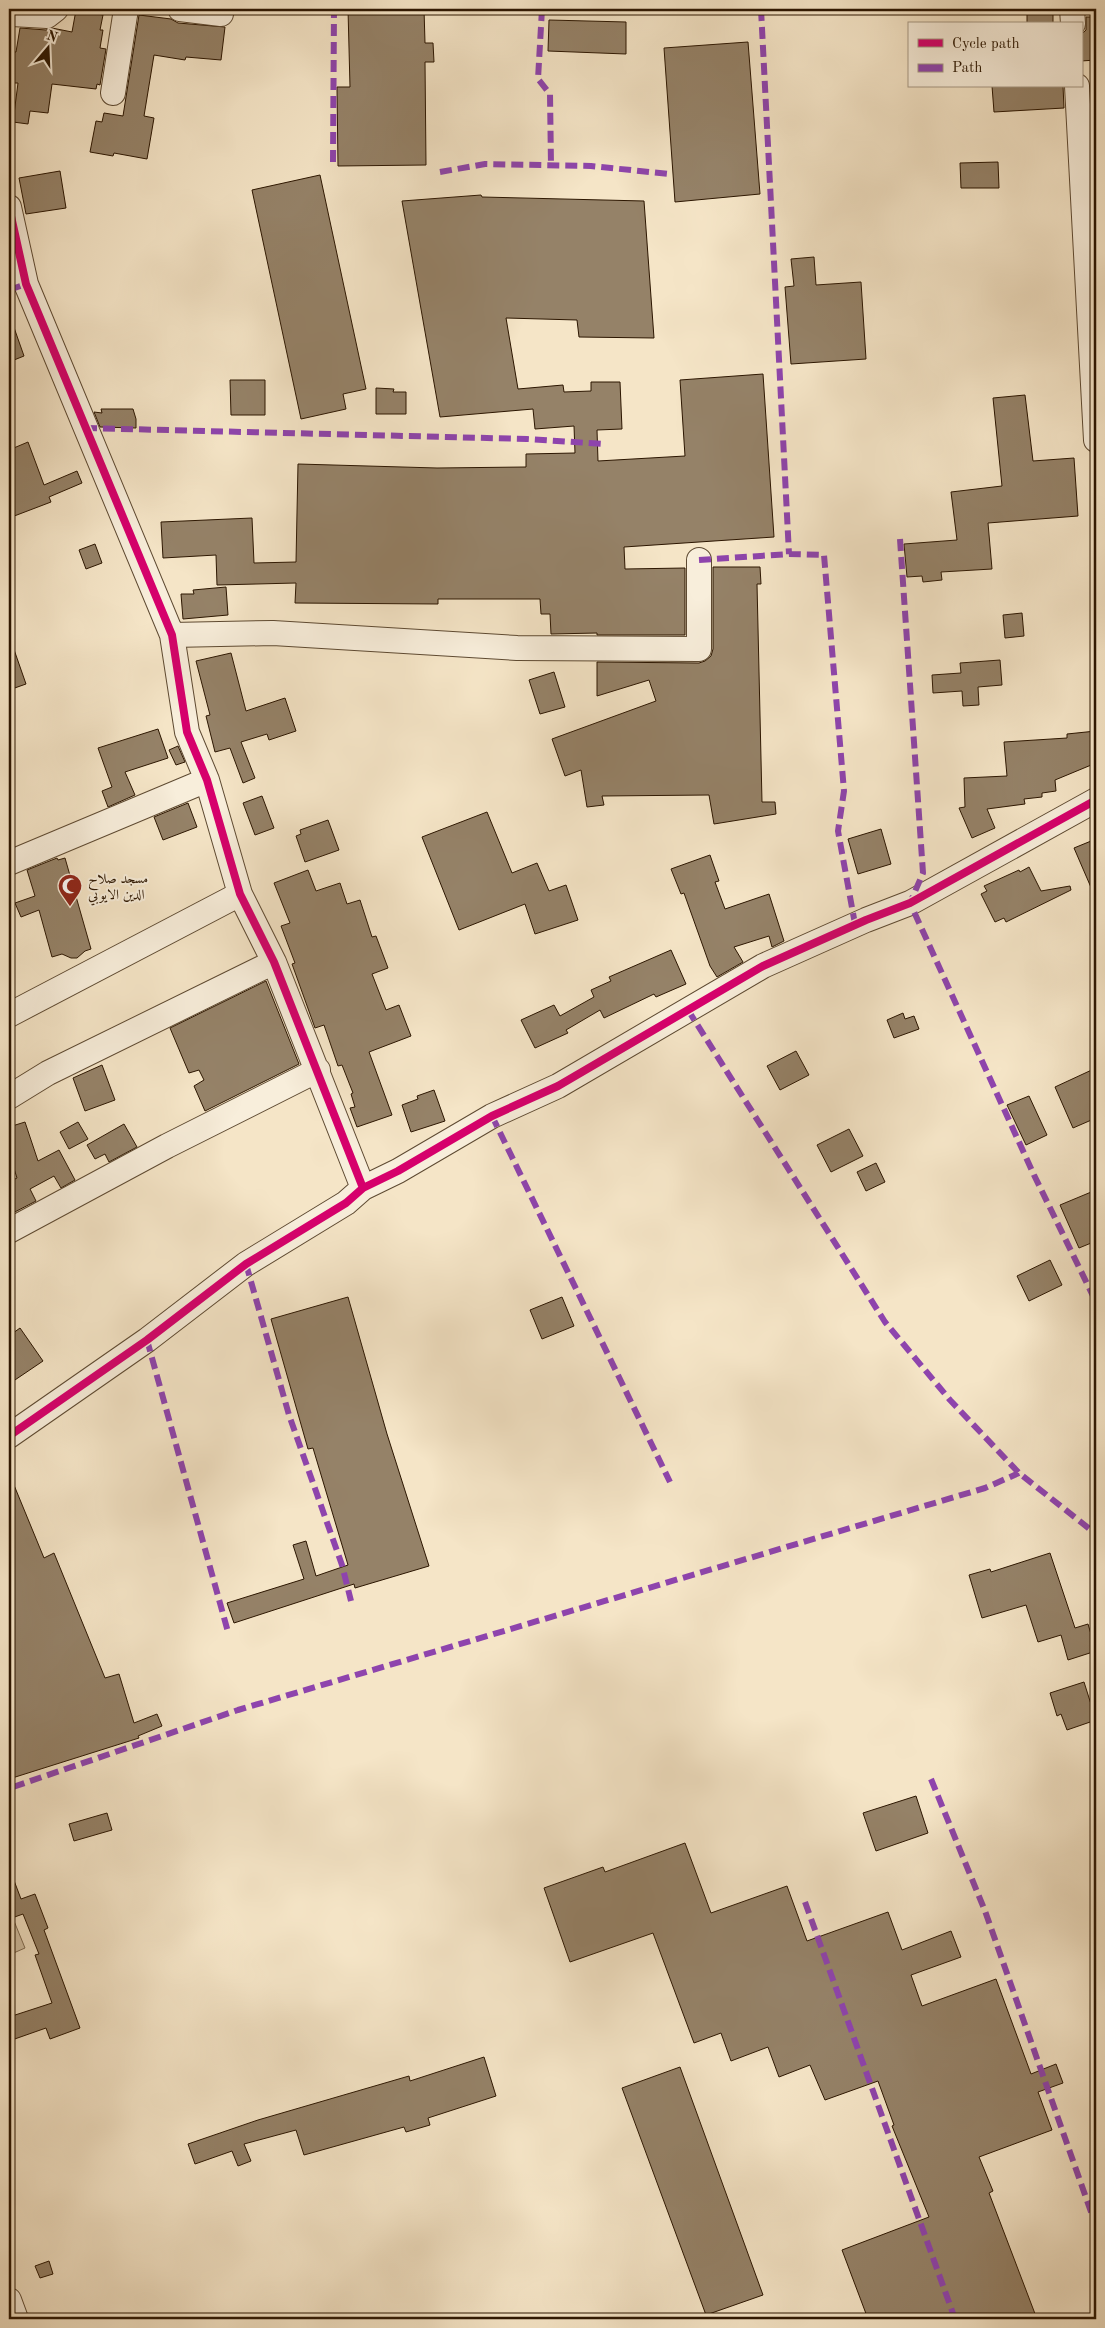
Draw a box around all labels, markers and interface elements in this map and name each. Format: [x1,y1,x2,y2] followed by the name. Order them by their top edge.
[22,22,72,72] north arrow
[908,22,1082,88] legend
[45,28,60,45] text: N
[952,37,1020,52] text: Cycle path
[952,61,982,76] text: Path
[88,872,148,906] place label: مسجد صلاح الدين الايوبي
[57,873,83,907] mosque icon: مسجد صلاح الدين الايوبي

